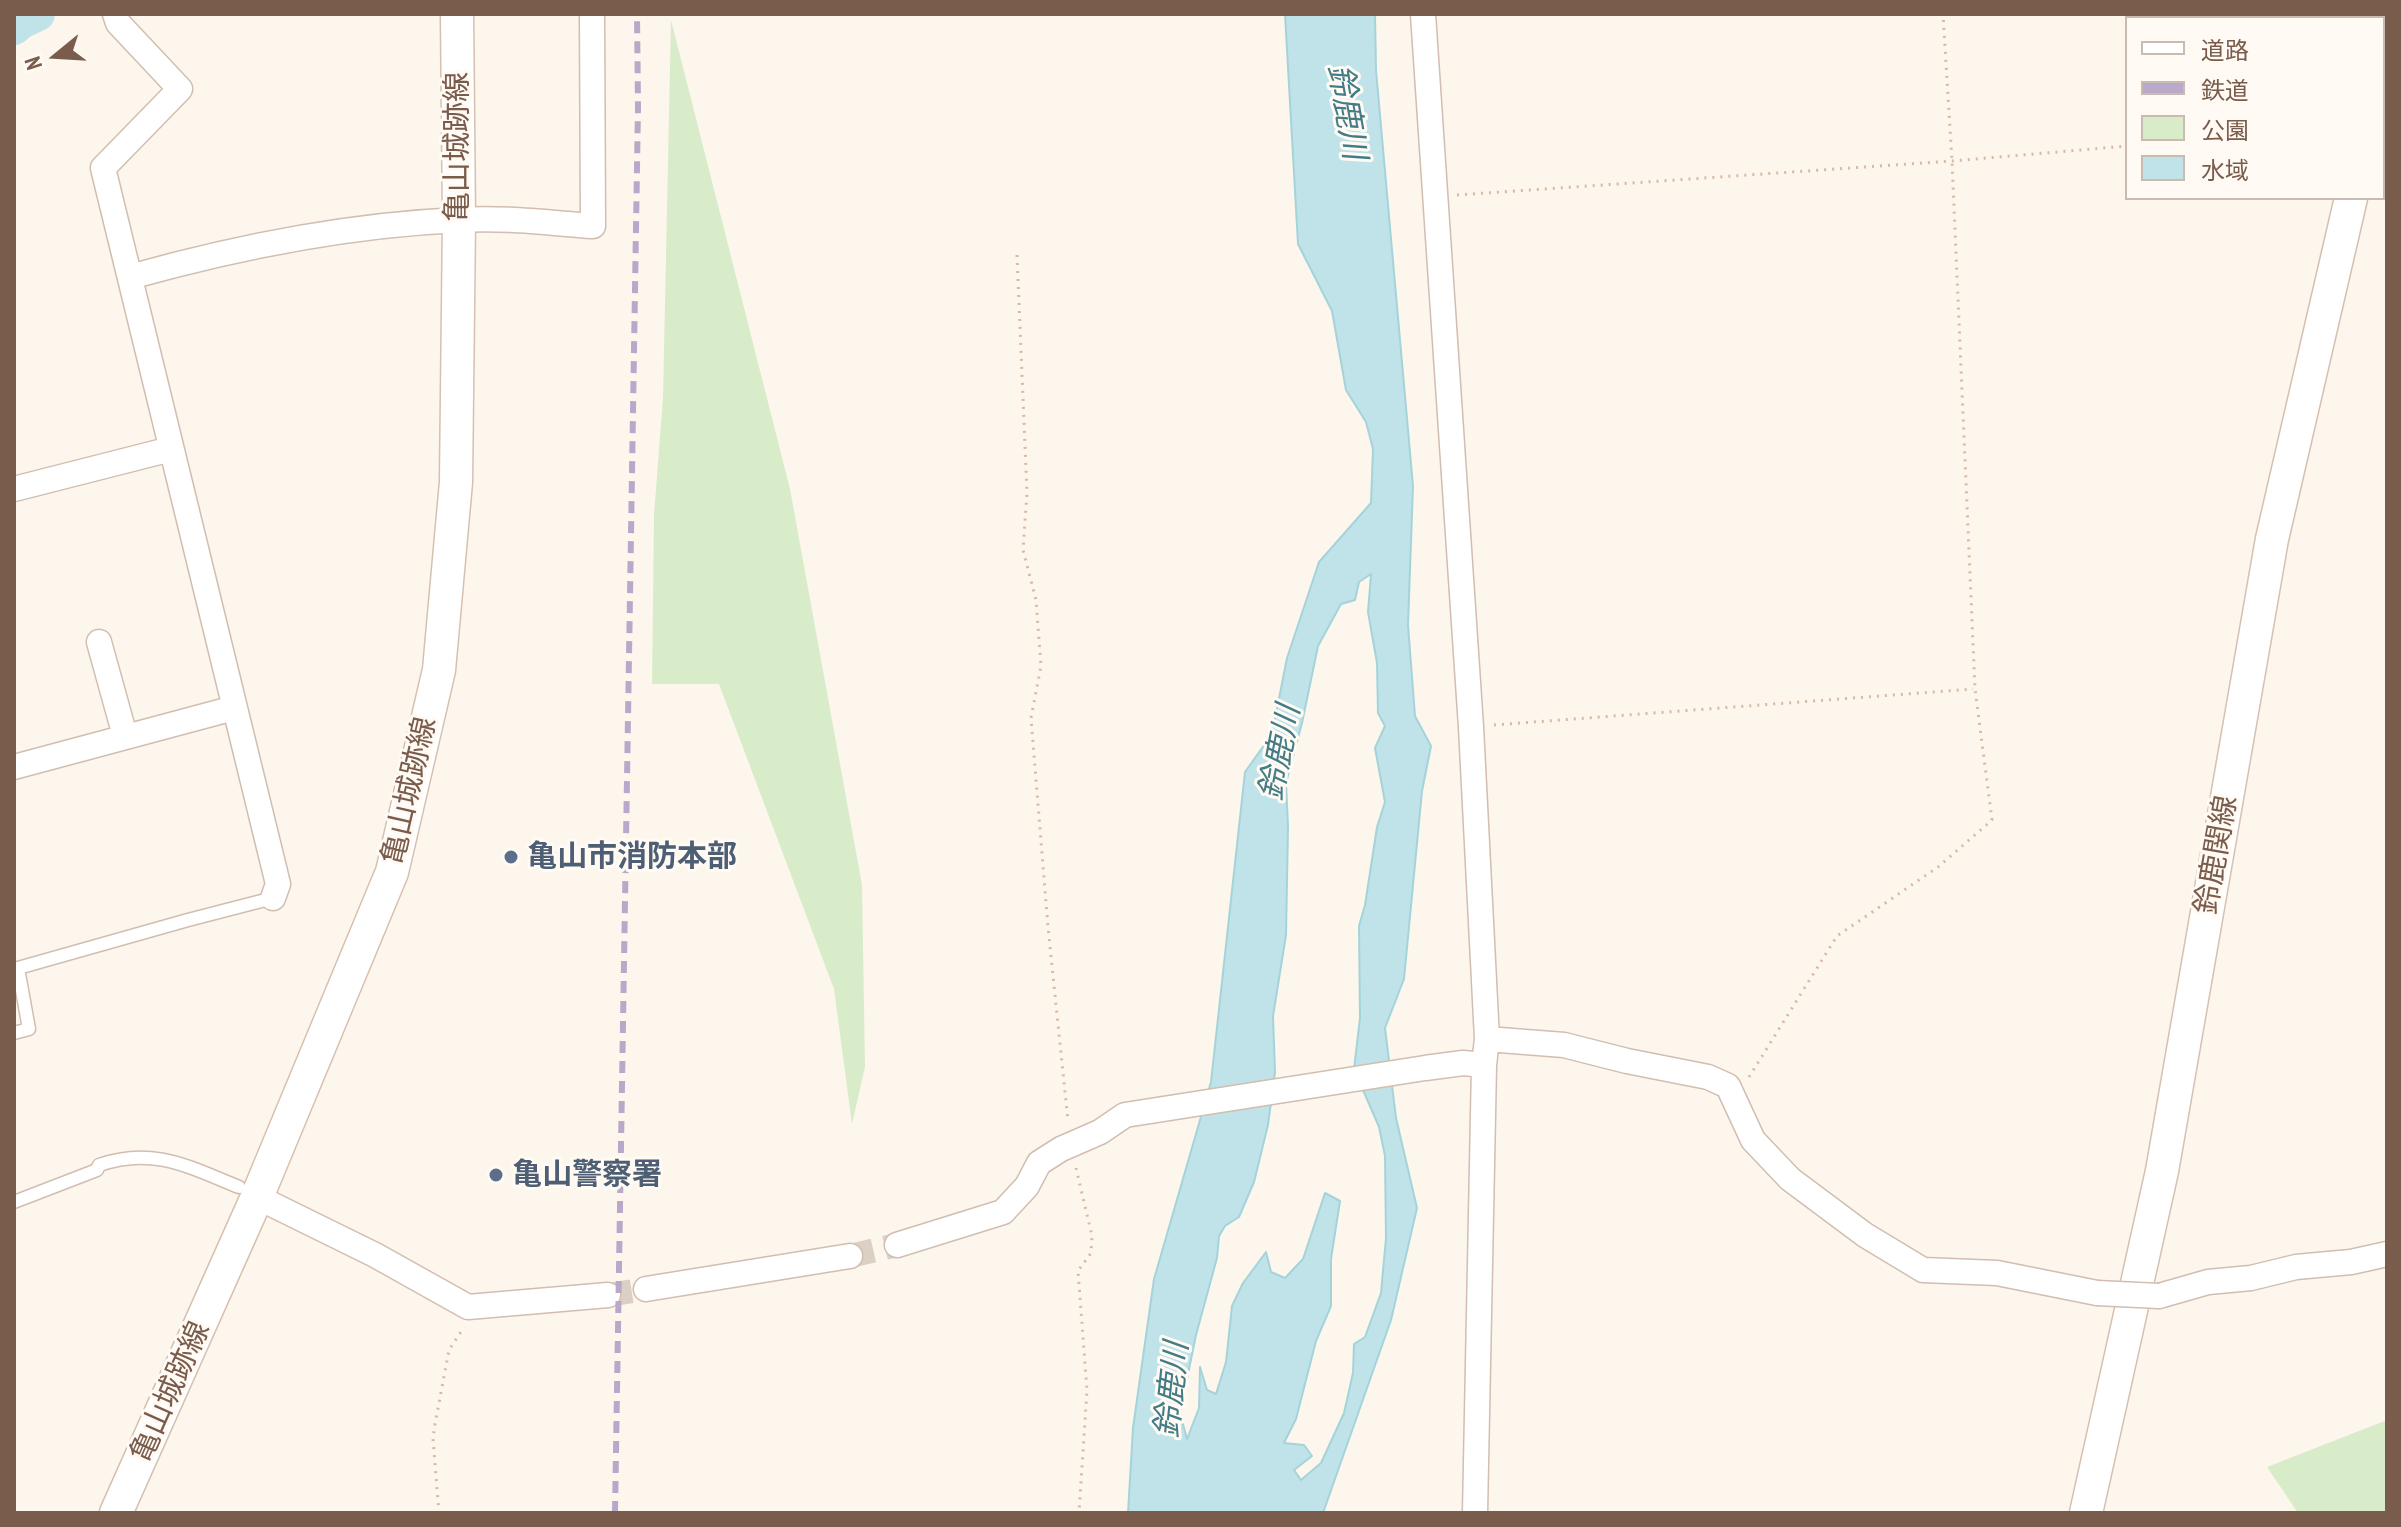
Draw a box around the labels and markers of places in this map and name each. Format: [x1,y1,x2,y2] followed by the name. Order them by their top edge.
[527,839,737,875] place label: 亀山市消防本部
[502,848,520,866] marker: 亀山市消防本部
[512,1157,662,1193] place label: 亀山警察署
[487,1166,505,1184] marker: 亀山警察署

